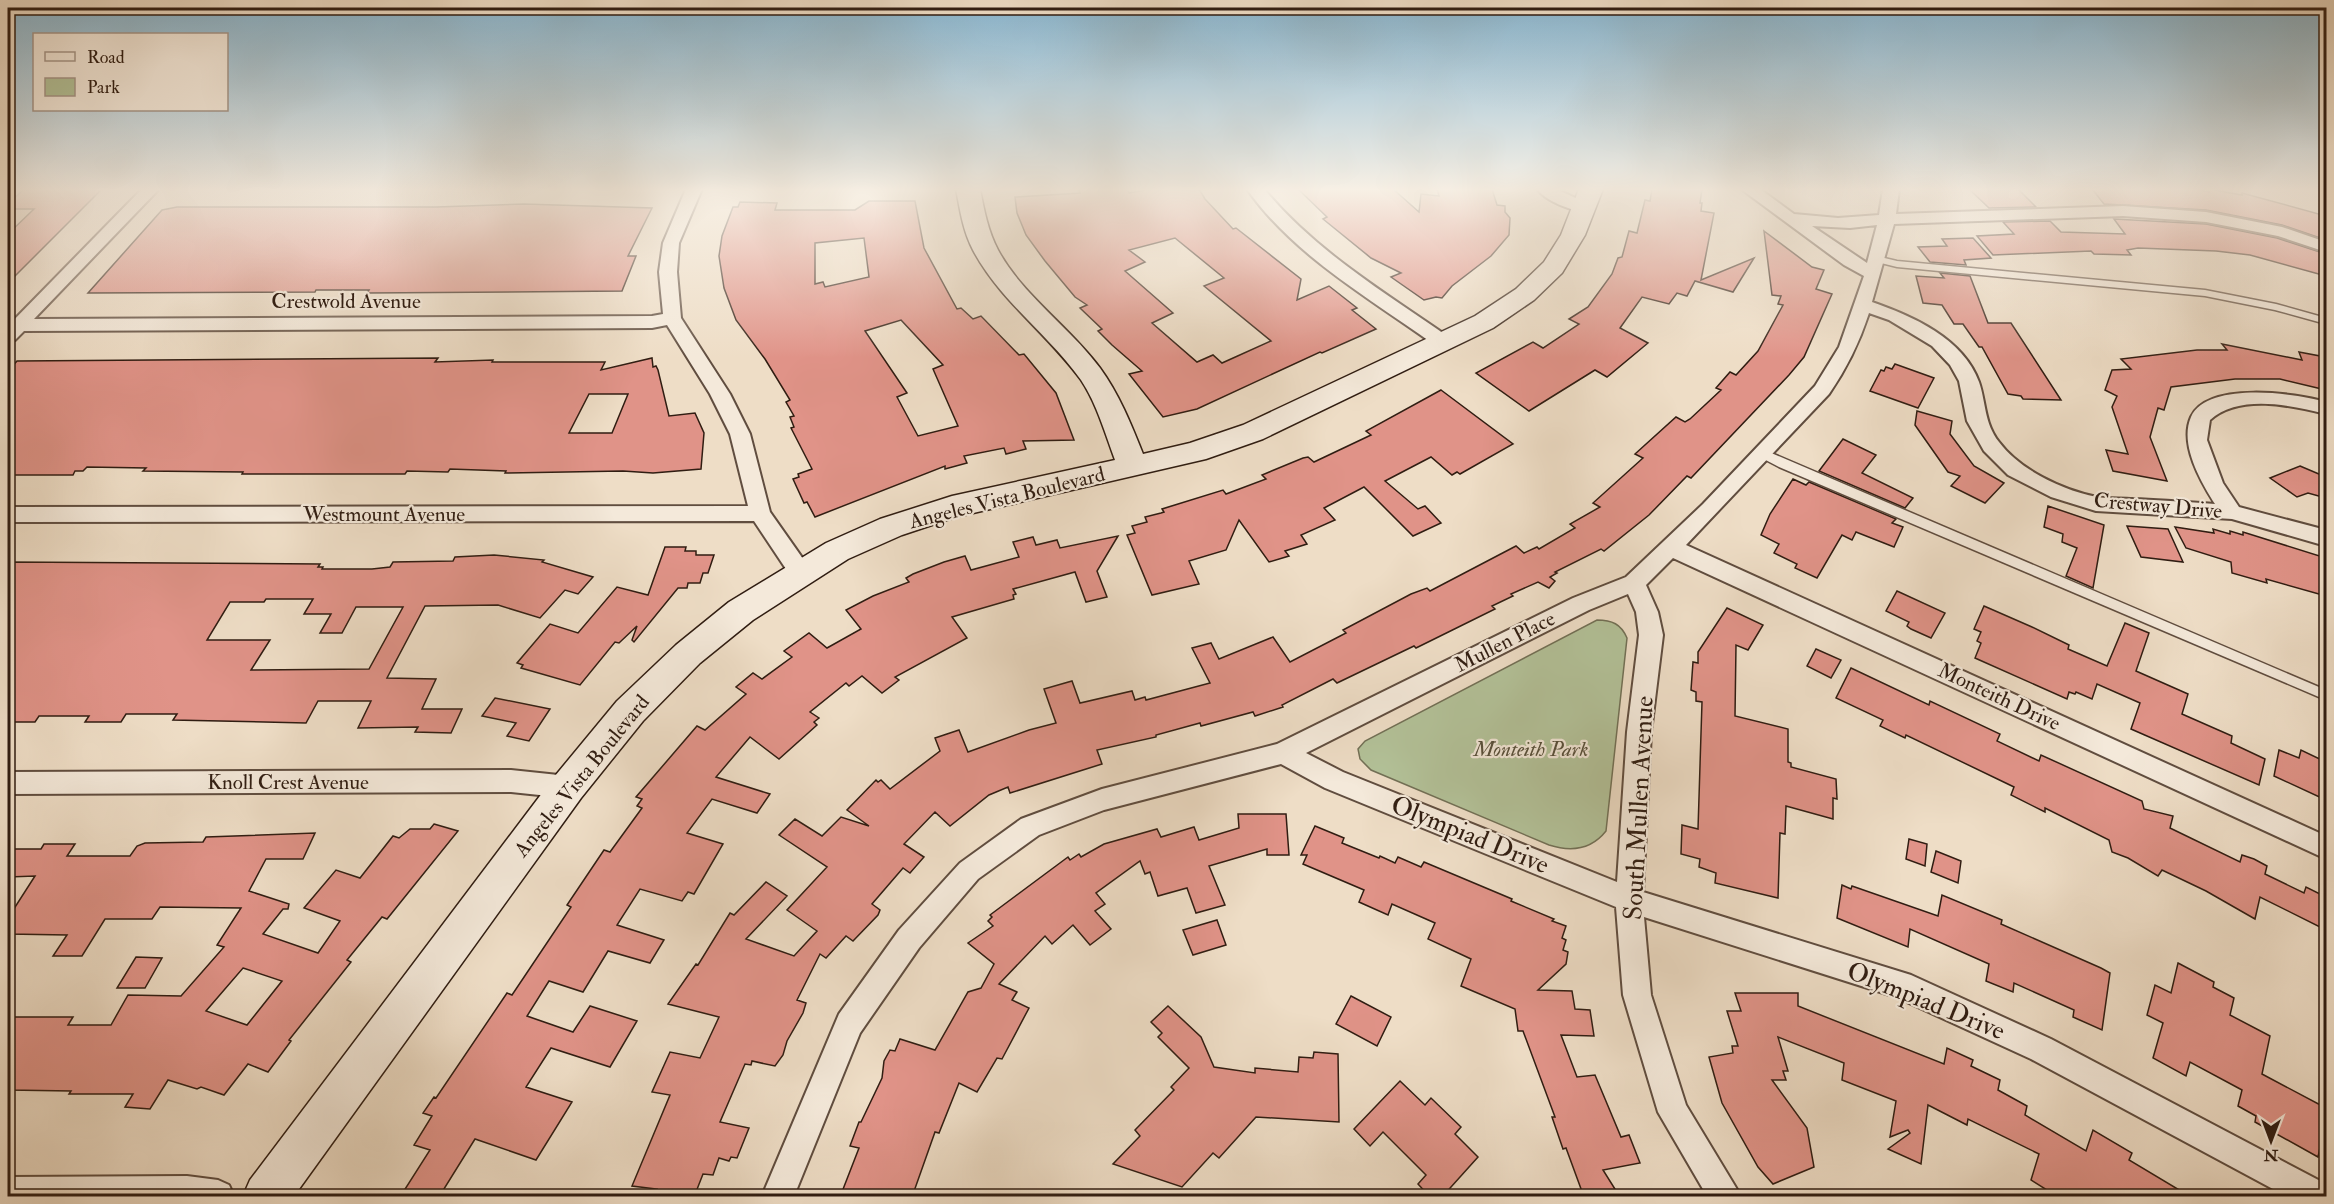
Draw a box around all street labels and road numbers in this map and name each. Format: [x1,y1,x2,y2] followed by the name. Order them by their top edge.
[271,288,421,315] street label: Crestwold Avenue
[905,460,1108,536] street label: Angeles Vista Boulevard
[2093,487,2224,525] street label: Crestway Drive
[302,501,465,528] street label: Westmount Avenue
[1450,605,1560,679] street label: Mullen Place
[1933,657,2065,737] street label: Monteith Drive
[508,689,656,863] street label: Angeles Vista Boulevard
[1617,695,1661,921] street label: South Mullen Avenue
[207,769,369,796] street label: Knoll Crest Avenue
[1386,789,1554,882] street label: Olympiad Drive
[1842,955,2010,1048] street label: Olympiad Drive

